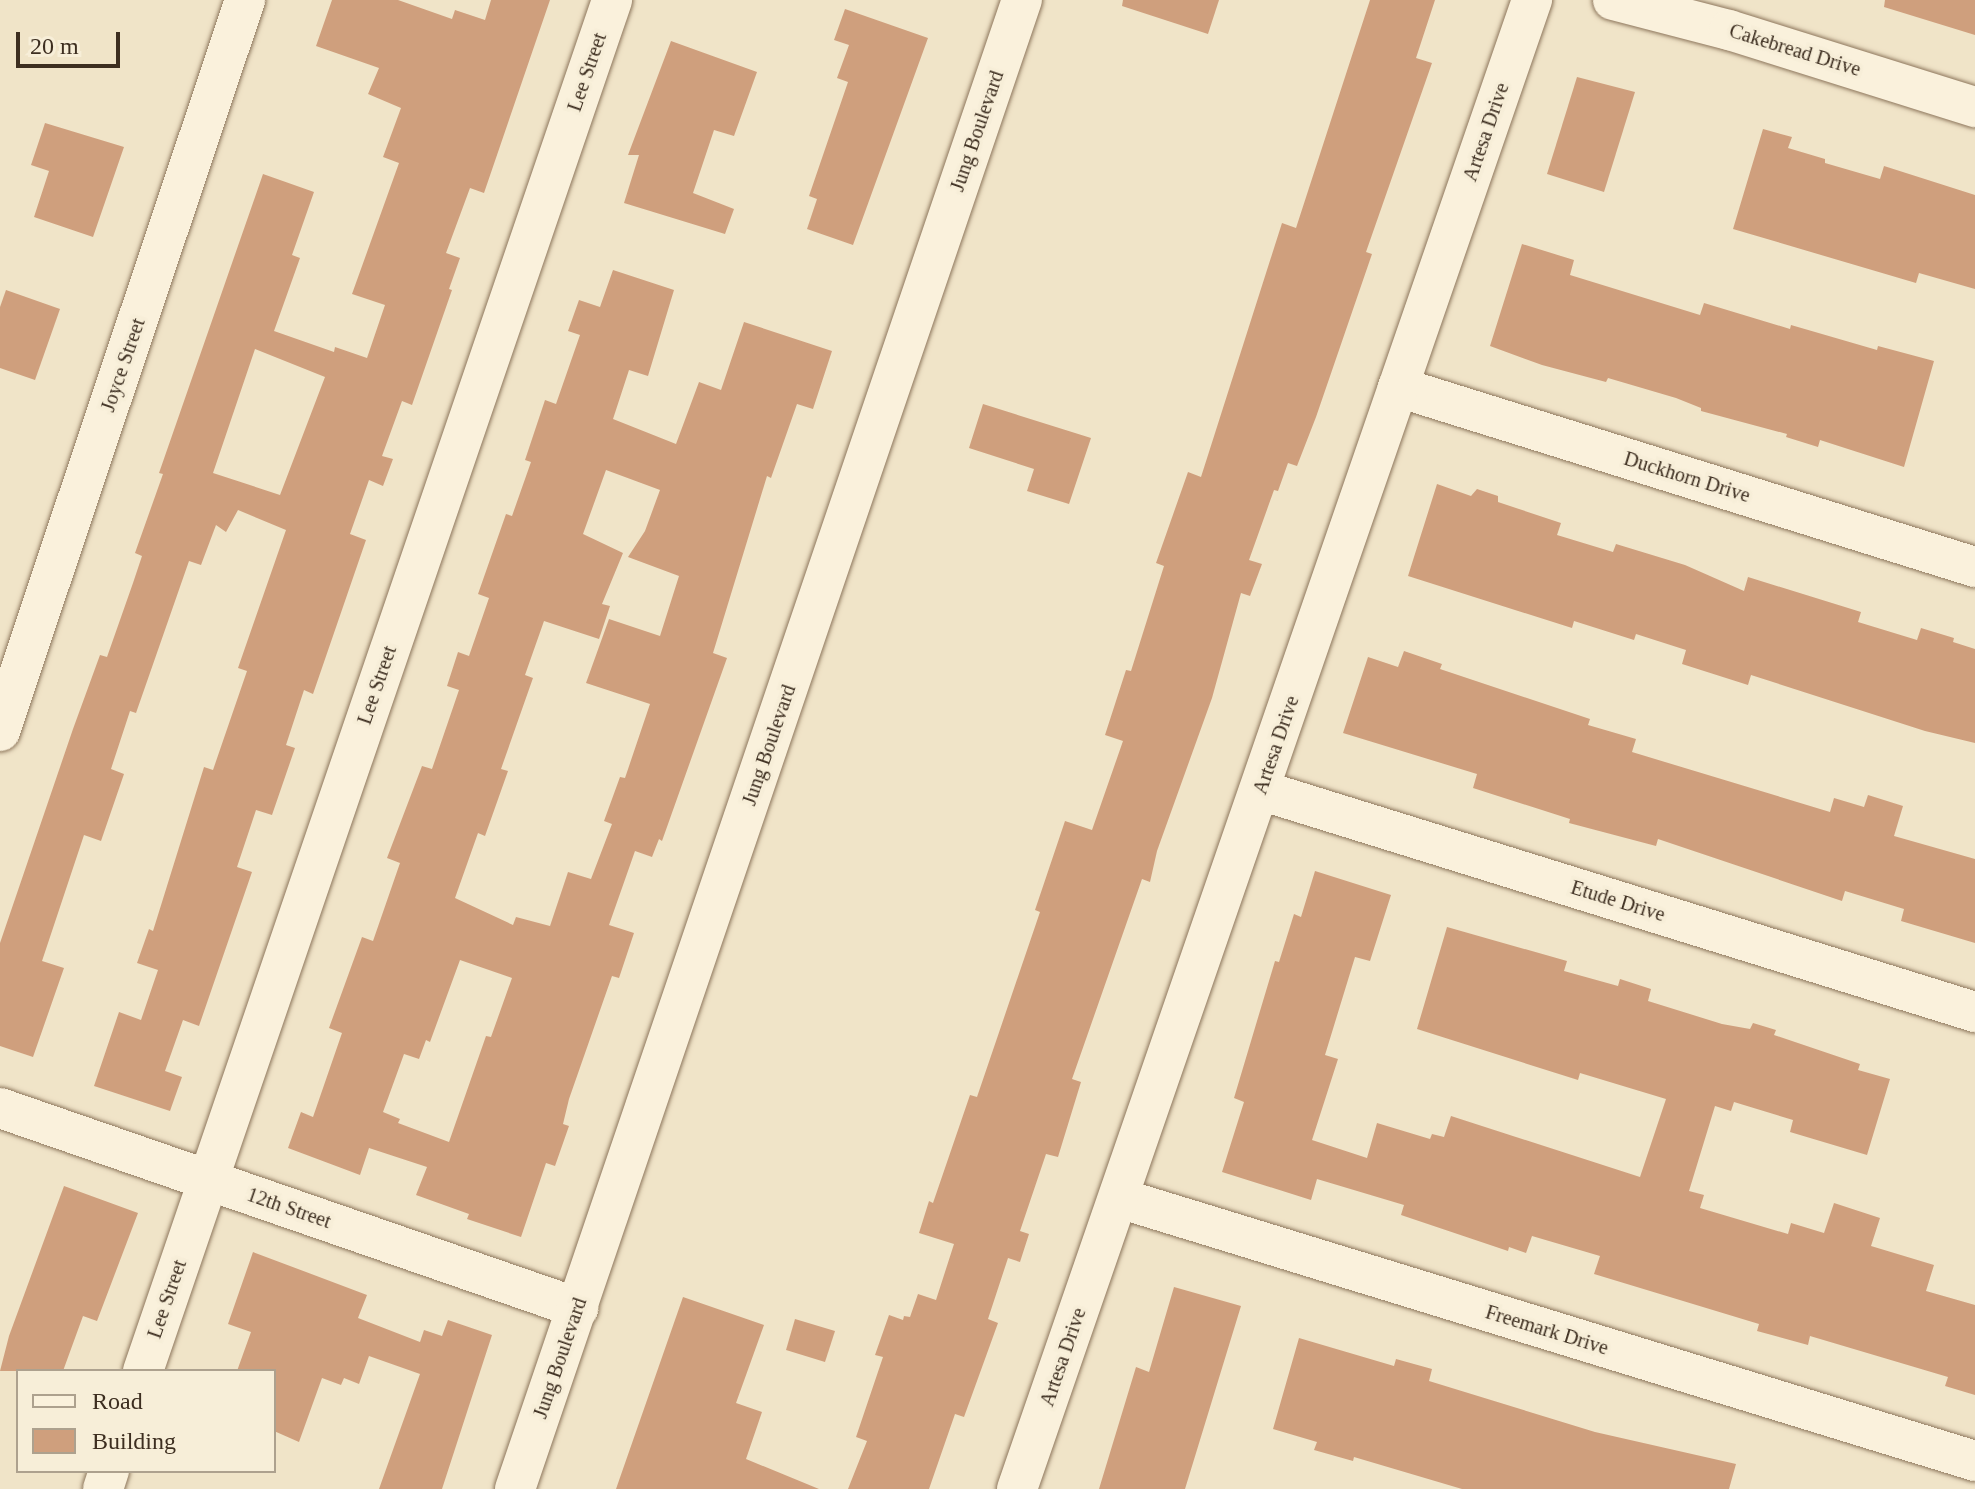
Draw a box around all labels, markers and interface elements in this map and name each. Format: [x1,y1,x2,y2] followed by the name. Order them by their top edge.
[20,16,124,66] scale bar
[1726,19,1864,81] street label: Cakebread Drive
[562,30,612,114] street label: Lee Street
[30,33,79,59] text: 20 m
[945,67,1009,195] street label: Jung Boulevard
[1458,80,1514,184] street label: Artesa Drive
[96,315,150,415] street label: Joyce Street
[1621,446,1753,508] street label: Duckhorn Drive
[352,643,402,727] street label: Lee Street
[737,681,801,809] street label: Jung Boulevard
[1248,693,1304,797] street label: Artesa Drive
[1568,875,1668,927] street label: Etude Drive
[244,1182,334,1234] street label: 12th Street
[142,1257,192,1341] street label: Lee Street
[528,1294,592,1422] street label: Jung Boulevard
[1483,1300,1611,1360] street label: Freemark Drive
[1035,1305,1091,1409] street label: Artesa Drive
[16,1369,276,1473] legend
[92,1388,143,1414] text: Road
[92,1428,176,1454] text: Building

